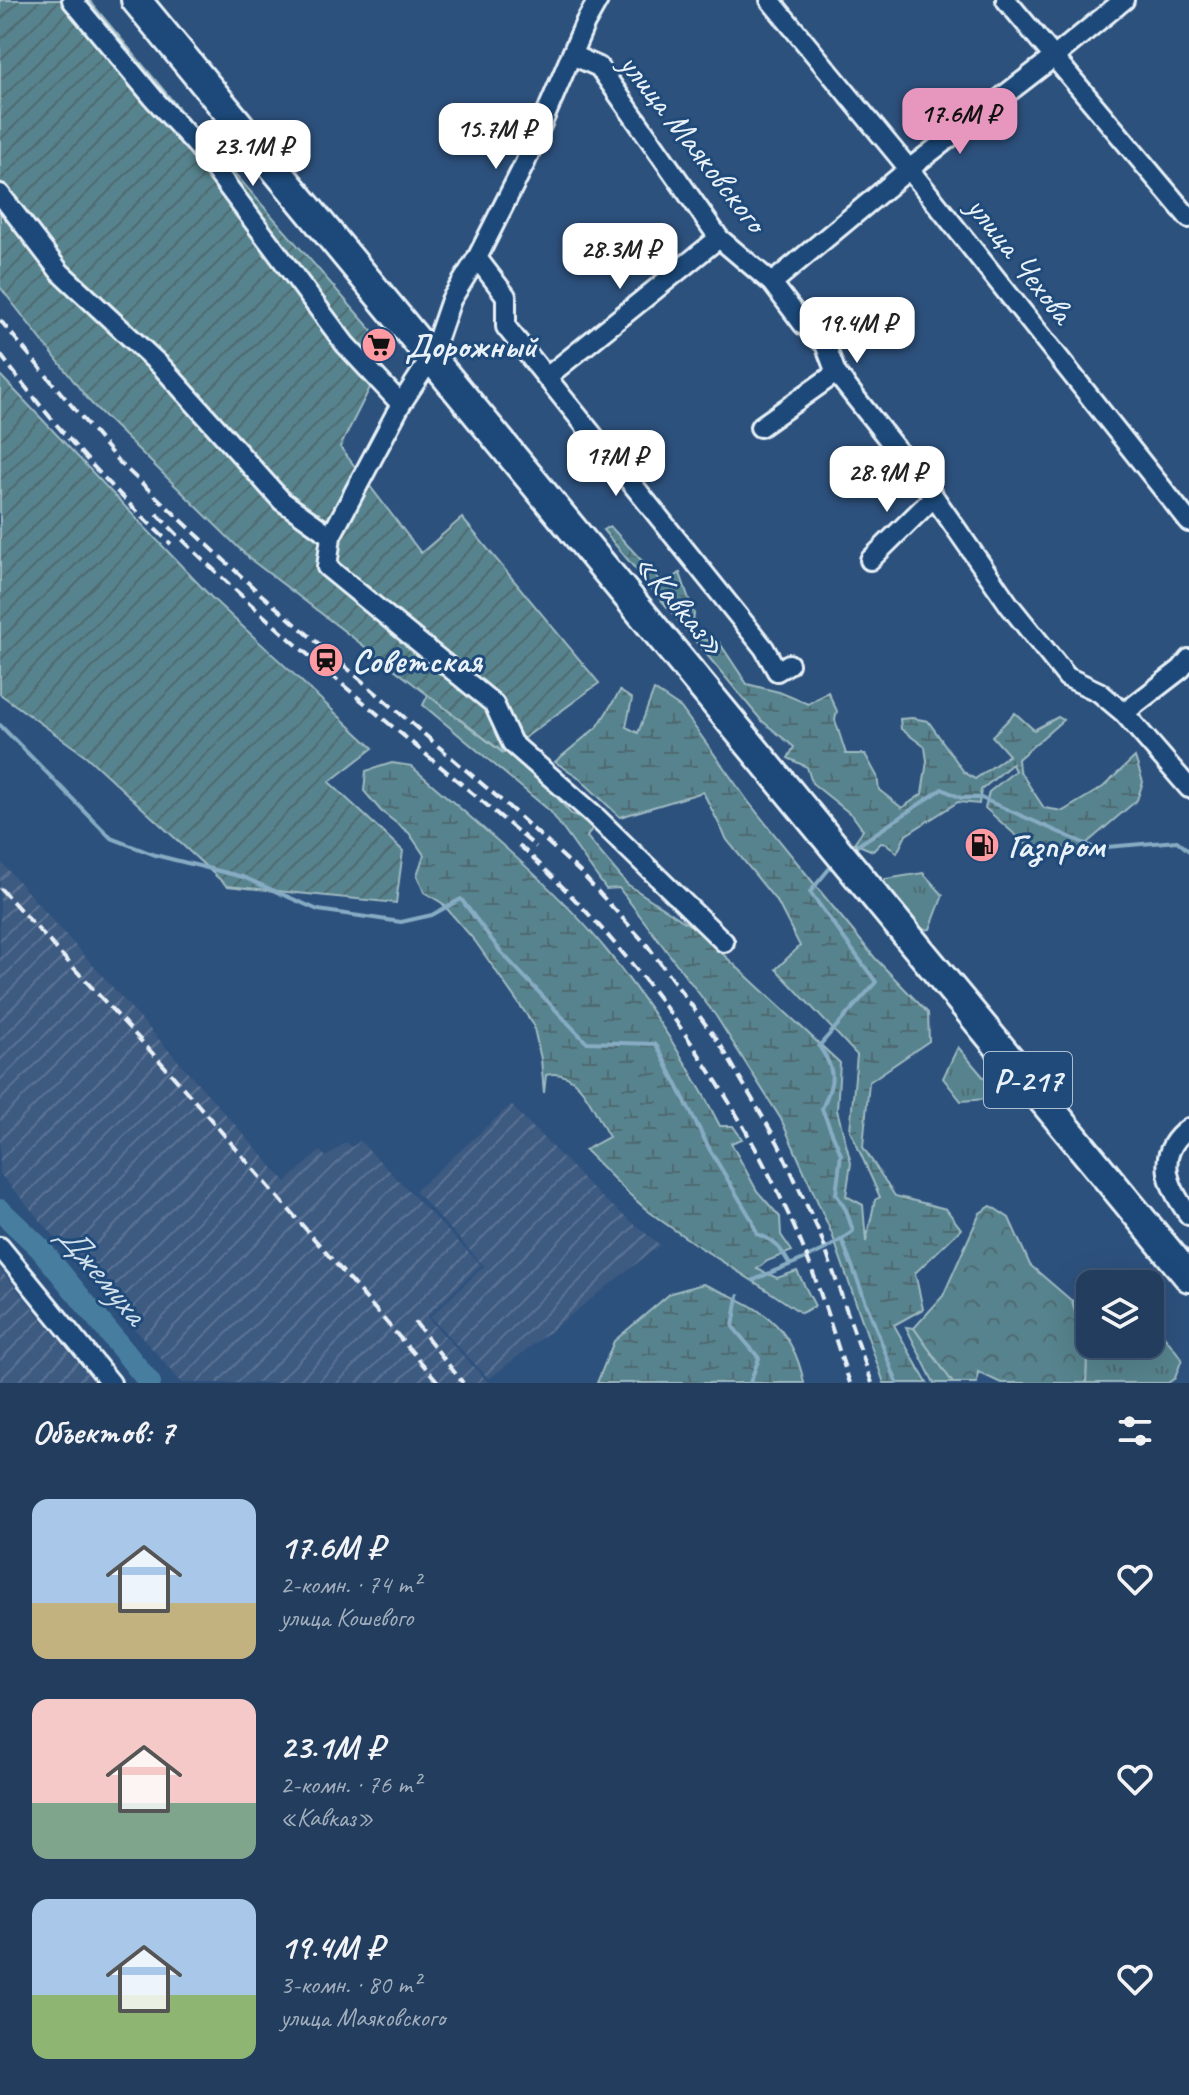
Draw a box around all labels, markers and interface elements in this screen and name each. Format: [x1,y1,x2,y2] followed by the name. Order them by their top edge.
[609,42,779,244] street label: улица Маяковского
[886,88,1034,156] pin: 17.6M ₽
[920,97,1000,130] text: 17.6M ₽
[422,103,570,171] pin: 15.7M ₽
[457,112,535,145] text: 15.7M ₽
[179,120,327,188] pin: 23.1M ₽
[214,129,292,162] text: 23.1M ₽
[956,185,1086,334] street label: улица Чехова
[546,223,694,291] pin: 28.3M ₽
[581,232,659,265] text: 28.3M ₽
[783,297,931,365] pin: 19.4M ₽
[818,306,896,339] text: 19.4M ₽
[405,324,539,367] place label: Дорожный
[360,326,398,364] supermarket icon: Дорожный
[560,430,672,498] pin: 17M ₽
[585,439,647,472] text: 17M ₽
[813,446,961,514] pin: 28.9M ₽
[848,455,926,488] text: 28.9M ₽
[625,544,736,665] street label: «Кавказ»
[352,639,483,682] place label: Советская
[307,641,345,679] station icon: Советская
[1008,824,1107,868] place label: Газпром
[963,826,1001,864] fuel station icon: Газпром
[984,1052,1072,1108] road number: Р-217
[46,1213,160,1337] water label: Джемуха
[1076,1270,1164,1358] map controls
[1076,1270,1164,1358] button: layers
[1113,1409,1157,1453] icon: filters
[32,1410,174,1453] text: Объектов: 7
[280,1525,384,1568] text: 17.6M ₽
[96,1531,192,1627] icon: home
[1113,1557,1157,1601] icon: heart
[280,1568,420,1601] text: 2-комн. · 74 m²
[280,1601,413,1634] text: улица Кошевого
[280,1725,383,1768] text: 23.1M ₽
[96,1731,192,1827] icon: home
[1113,1757,1157,1801] icon: heart
[280,1768,420,1801] text: 2-комн. · 76 m²
[280,1801,374,1834] text: «Кавказ»
[280,1925,383,1968] text: 19.4M ₽
[96,1931,192,2027] icon: home
[1113,1957,1157,2001] icon: heart
[280,1968,420,2001] text: 3-комн. · 80 m²
[280,2001,445,2034] text: улица Маяковского

